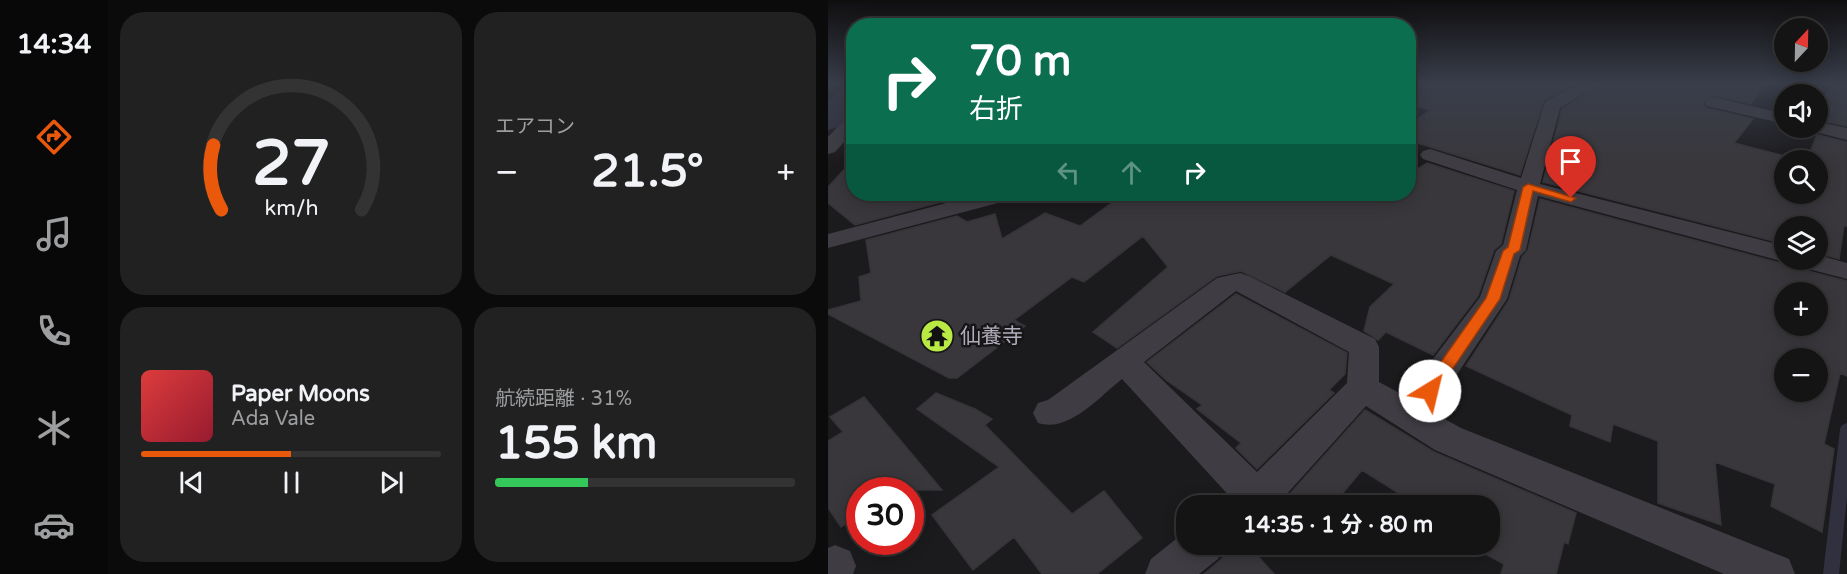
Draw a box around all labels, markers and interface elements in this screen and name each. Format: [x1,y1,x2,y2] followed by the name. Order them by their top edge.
[1774,18,1828,72] north arrow
[1774,18,1828,402] map controls
[17,28,91,61] text: 14:34
[969,36,1071,87] text: 70 m
[870,42,948,120] icon: right
[1774,84,1828,138] button: sound
[969,93,1023,126] text: 右折
[495,115,575,139] text: エアコン
[33,116,75,158] icon: directions
[252,127,330,202] text: 27
[1545,136,1596,198] pin
[591,145,704,199] text: 21.5°
[1554,145,1587,178] icon: arrive
[1774,150,1828,204] button: search
[495,153,519,192] text: −
[776,153,795,192] text: +
[1052,156,1085,189] icon: left
[1115,156,1148,189] icon: ahead
[1178,156,1211,189] icon: right
[264,196,318,222] text: km/h
[33,213,75,255] icon: music
[1774,216,1828,270] button: layers
[1774,282,1828,336] button: +
[33,310,75,352] icon: phone
[919,318,955,354] temple icon: 仙養寺
[960,324,1023,349] place label: 仙養寺
[1774,348,1828,402] button: −
[1398,359,1462,423] position arrow
[231,381,370,407] text: Paper Moons
[495,387,632,411] text: 航続距離 · 31%
[33,407,75,449] icon: climate
[231,407,315,431] text: Ada Vale
[495,417,657,471] text: 155 km
[175,466,208,499] icon: previous
[275,466,308,499] icon: pause
[375,466,408,499] icon: next
[846,477,924,555] speed limit sign: 30
[33,504,75,546] icon: car
[1243,512,1433,538] text: 14:35 · 1 分 · 80 m

